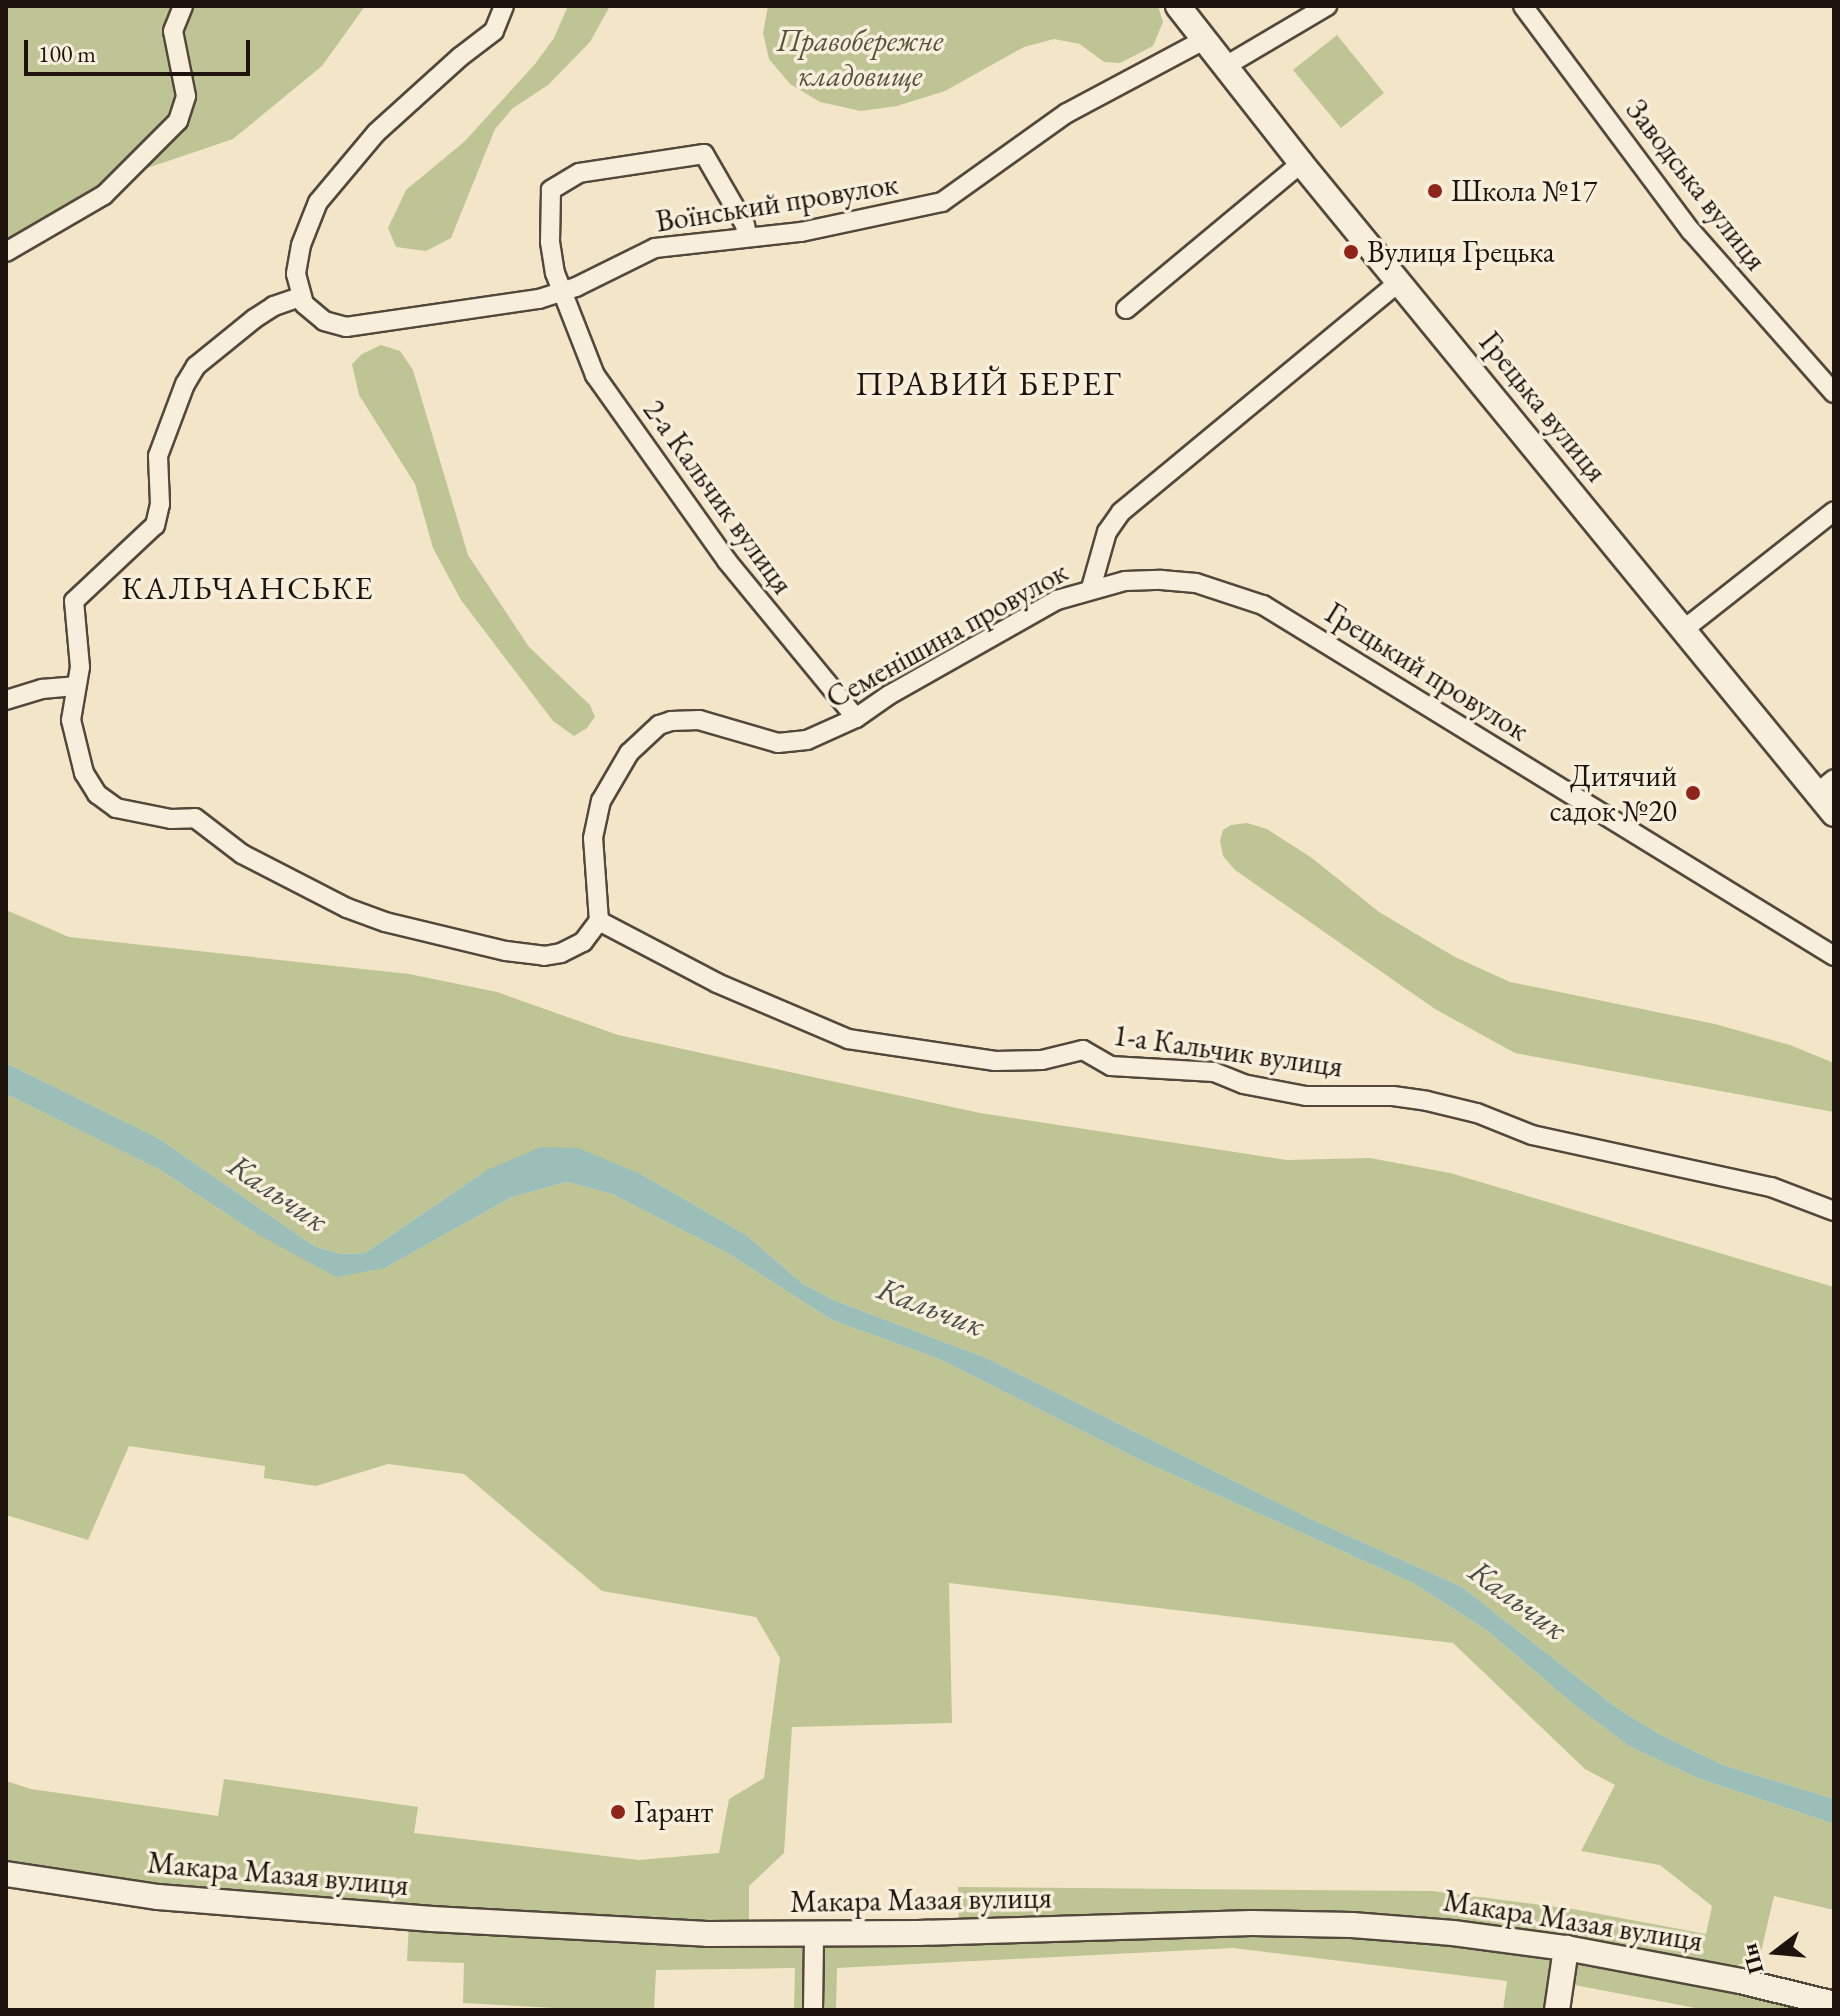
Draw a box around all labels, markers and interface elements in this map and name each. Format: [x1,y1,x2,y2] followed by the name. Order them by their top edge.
[777,23,943,94] park label: Правобережне кладовище
[28,24,254,74] scale bar
[38,38,96,69] text: 100 m
[1618,92,1774,278] street label: Заводська вулиця
[653,166,901,240] street label: Воїнський провулок
[1451,173,1597,209] place label: Школа №17
[1426,182,1444,200] marker: Школа №17
[1367,234,1555,270] place label: Вулиця Грецька
[1342,243,1360,261] marker: Вулиця Грецька
[1472,325,1614,489] street label: Грецька вулиця
[855,364,1123,404] district label: ПРАВИЙ БЕРЕГ
[635,393,801,601] street label: 2-а Кальчик вулиця
[820,554,1074,716] street label: Семенішина провулок
[121,569,375,607] district label: КАЛЬЧАНСЬКЕ
[1319,595,1535,749] street label: Грецький провулок
[1550,758,1677,828] place label: Дитячий садок №20
[1684,784,1702,802] marker: Дитячий садок №20
[1111,1017,1345,1085] street label: 1-а Кальчик вулиця
[221,1146,335,1240] water label: Кальчик
[872,1269,990,1345] water label: Кальчик
[1462,1552,1574,1648] water label: Кальчик
[634,1794,713,1830] place label: Гарант
[609,1803,627,1821] marker: Гарант
[146,1845,410,1903] street label: Макара Мазая вулиця
[790,1880,1052,1920] street label: Макара Мазая вулиця
[1441,1883,1705,1959] street label: Макара Мазая вулиця
[1736,1912,1816,1992] north arrow
[1734,1940,1771,1977] text: Пн

